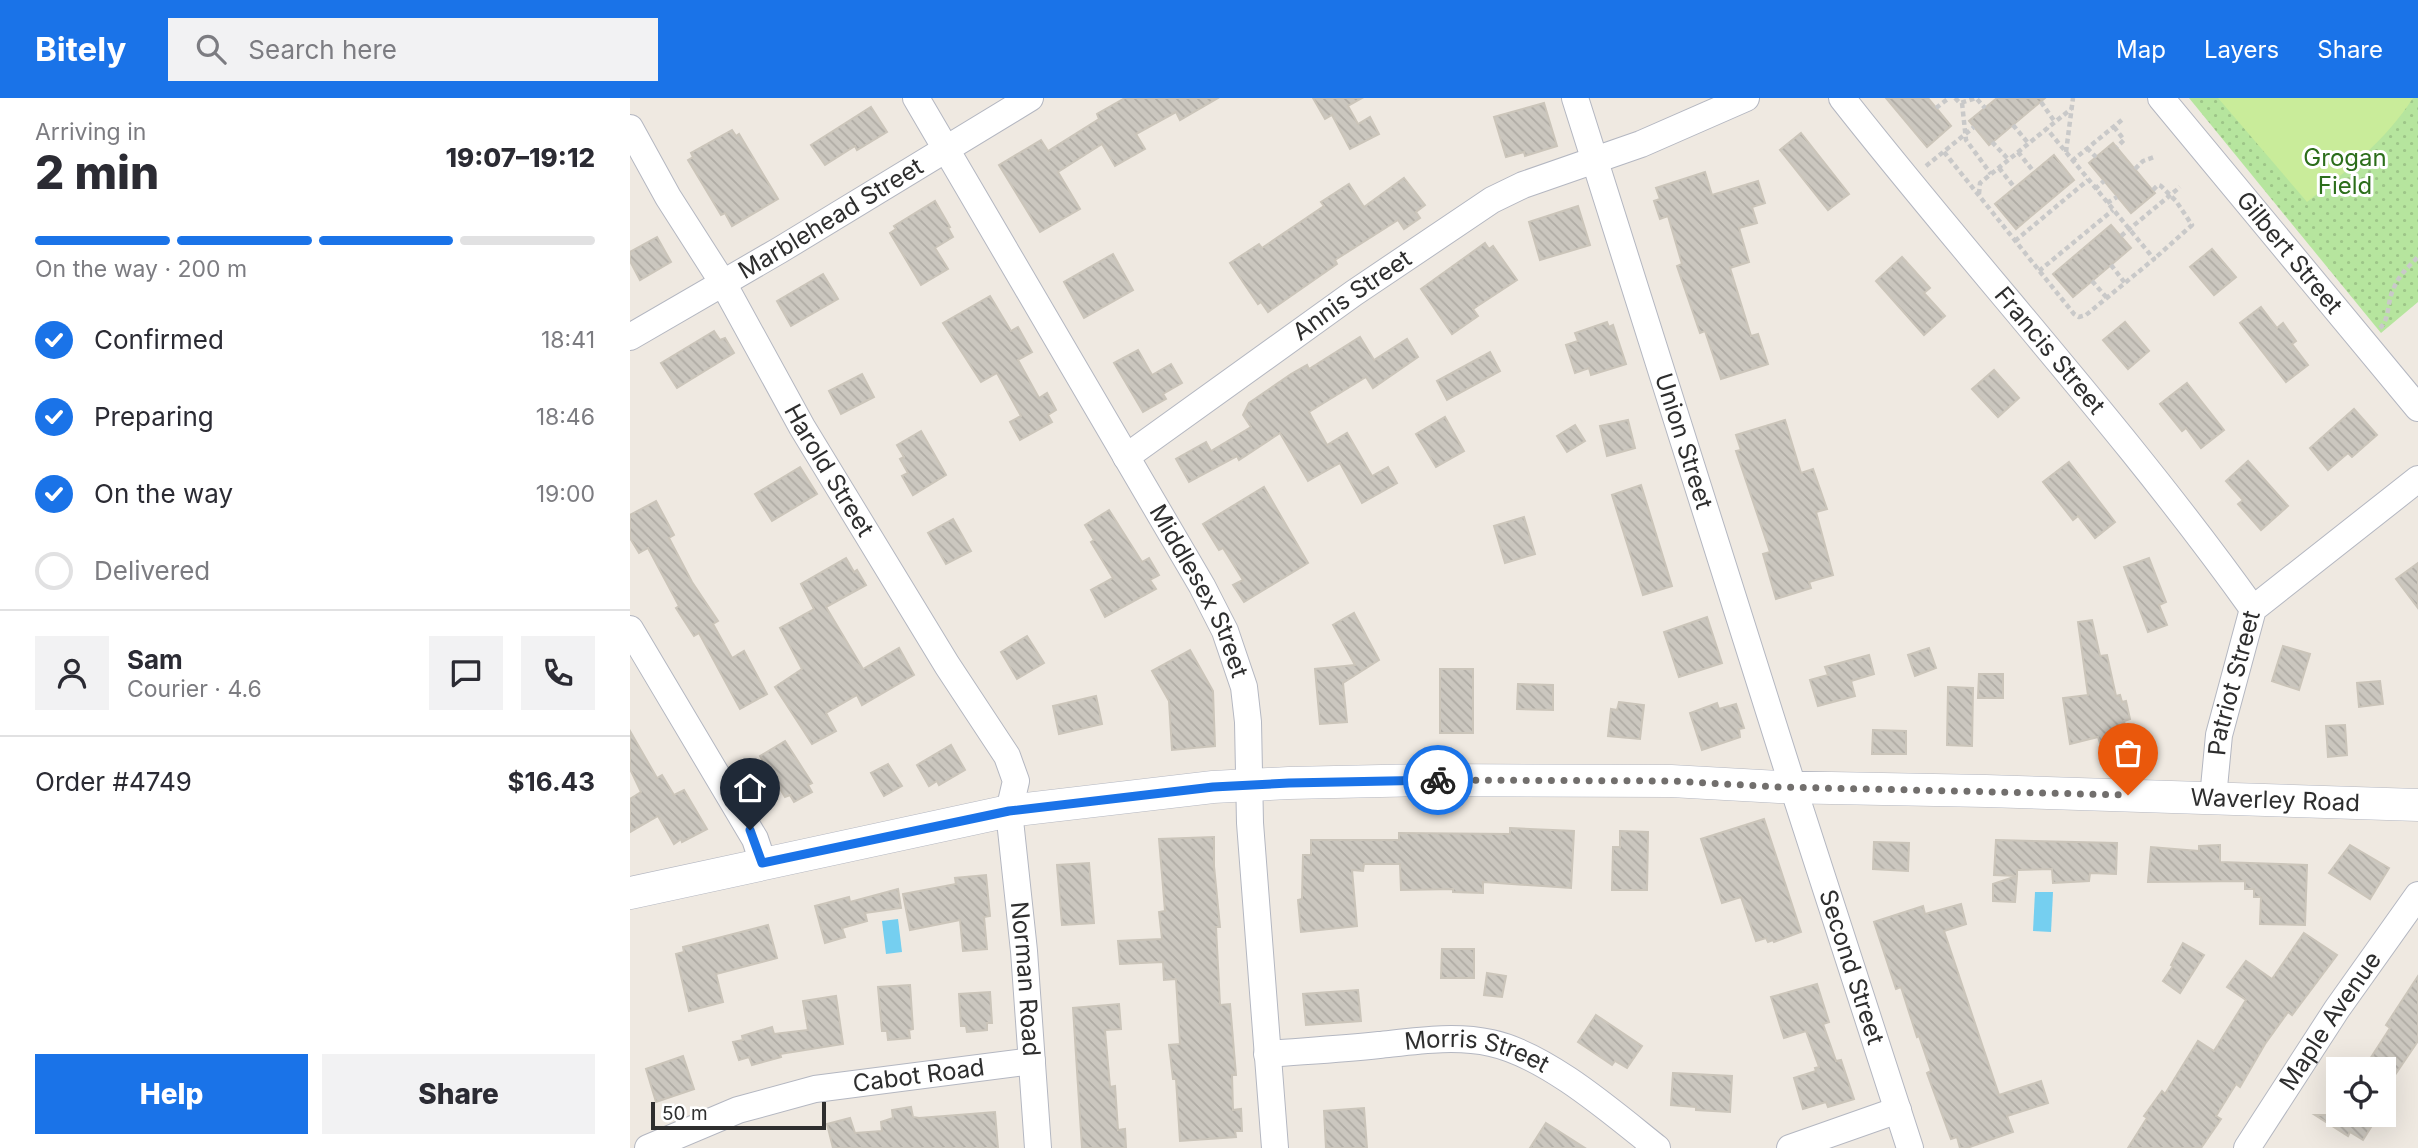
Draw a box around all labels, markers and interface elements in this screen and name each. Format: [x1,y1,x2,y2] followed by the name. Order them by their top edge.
[168,18,658,81] search box
[35,29,126,69] text: Bitely
[192,30,230,68] icon: search
[248,34,397,65] text: Search here
[2116,35,2166,64] text: Map
[2204,35,2279,64] text: Layers
[2317,35,2383,64] text: Share
[35,118,146,146] text: Arriving in
[445,142,595,173] text: 19:07–19:12
[2303,143,2387,200] park label: Grogan Field
[35,144,159,200] text: 2 min
[733,152,928,285] street label: Marblehead Street
[2231,185,2349,320] street label: Gilbert Street
[1287,244,1417,346] street label: Annis Street
[35,255,247,283] text: On the way · 200 m
[1989,281,2112,420] street label: Francis Street
[35,321,73,359] icon: check
[94,324,224,355] text: Confirmed
[541,326,595,354] text: 18:41
[1649,370,1719,513] street label: Union Street
[35,398,73,436] icon: check
[778,399,880,542] street label: Harold Street
[94,401,214,432] text: Preparing
[536,403,595,431] text: 18:46
[35,475,73,513] icon: check
[94,478,233,509] text: On the way
[536,480,595,508] text: 19:00
[1143,499,1255,681] street label: Middlesex Street
[94,555,210,586] text: Delivered
[2202,607,2266,757] street label: Patriot Street
[35,636,109,710] button: person
[429,636,503,710] button: chat
[521,636,595,710] button: phone
[127,644,183,675] text: Sam
[127,675,262,703] text: Courier · 4.6
[2098,723,2158,795] pin
[2109,734,2147,772] icon: bag
[1403,745,1473,815] courier
[720,758,780,830] pin
[1419,761,1457,799] icon: bike
[35,766,192,797] text: Order #4749
[508,766,595,797] text: $16.43
[731,769,769,807] icon: home
[2190,783,2361,817] street label: Waverley Road
[1813,886,1890,1048] street label: Second Street
[1005,900,1046,1057] street label: Norman Road
[2273,946,2387,1096] street label: Maple Avenue
[1403,1024,1554,1079] street label: Morris Street
[851,1052,986,1098] street label: Cabot Road
[35,1054,308,1134] button: Help
[322,1054,595,1134] button: Share
[2326,1057,2396,1127] map controls
[2326,1057,2396,1127] button: locate
[651,1099,826,1131] scale bar
[662,1102,708,1125] text: 50 m

